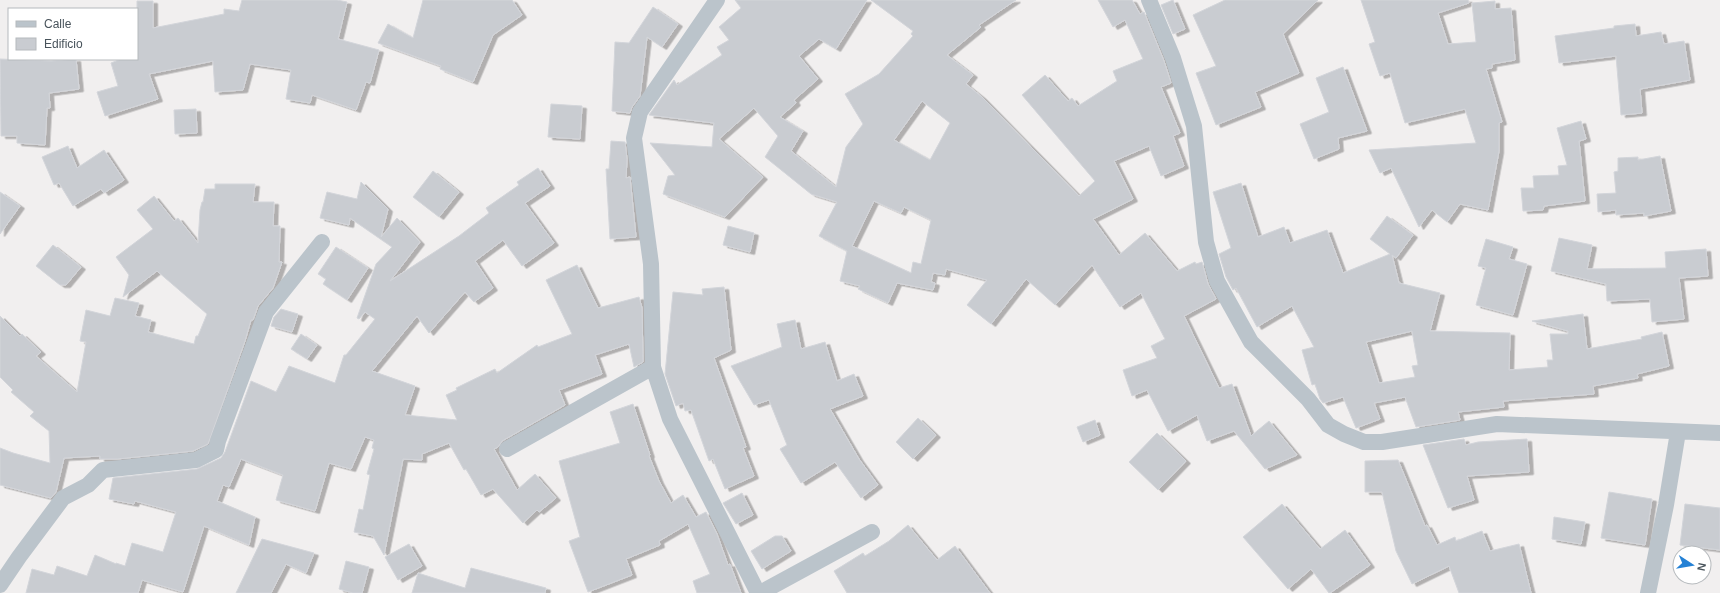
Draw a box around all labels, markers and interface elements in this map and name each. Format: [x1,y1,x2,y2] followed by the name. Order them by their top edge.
[8,8,138,60] legend
[44,17,72,31] text: Calle
[44,37,83,51] text: Edificio
[1672,545,1712,585] north arrow
[1695,562,1708,572] text: N

